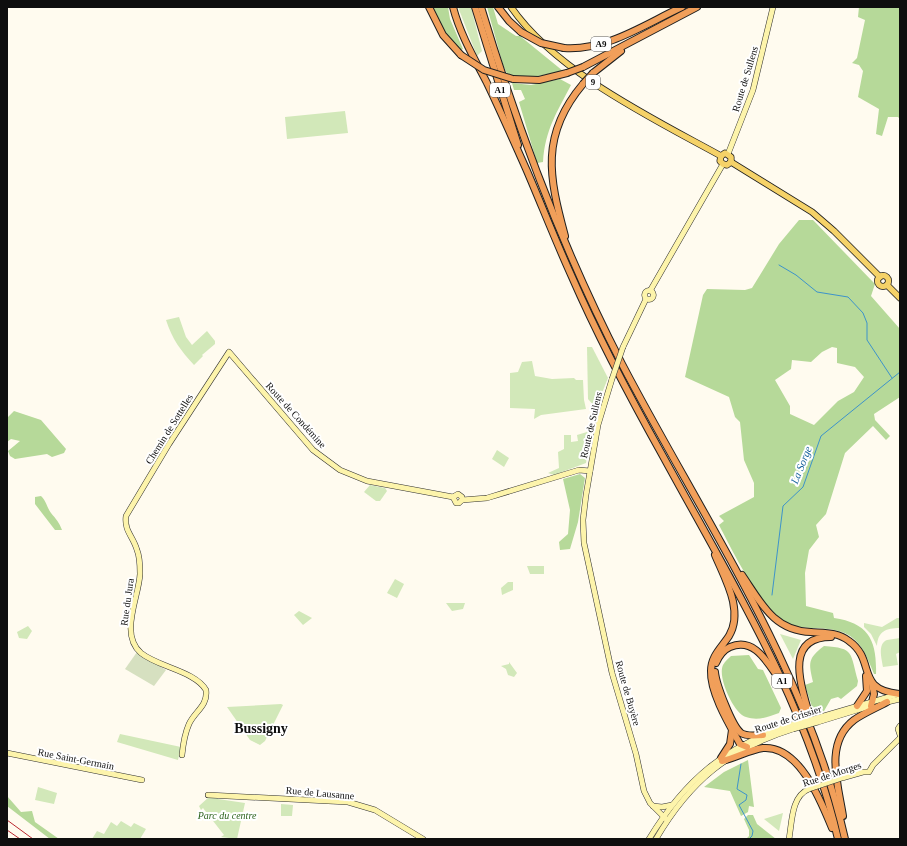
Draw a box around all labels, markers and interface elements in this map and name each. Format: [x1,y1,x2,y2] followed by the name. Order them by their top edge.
[591,37,611,51] road number: A9
[730,45,760,113] street label: Route de Sullens
[586,75,600,89] road number: 9
[490,83,510,97] road number: A1
[264,380,329,450] street label: Route de Condémine
[578,391,604,459] street label: Route de Sullens
[143,392,195,466] street label: Chemin de Sottelles
[788,444,814,487] water label: La Sorge
[118,577,136,626] street label: Rue du Jura
[613,659,643,727] street label: Route de Buyère
[772,674,792,688] road number: A1
[753,703,823,735] street label: Route de Crissier
[234,721,288,736] district label: Bussigny
[37,746,115,772] street label: Rue Saint-Germain
[801,759,863,789] street label: Rue de Morges
[285,785,355,802] street label: Rue de Lausanne
[197,810,257,821] park label: Parc du centre

